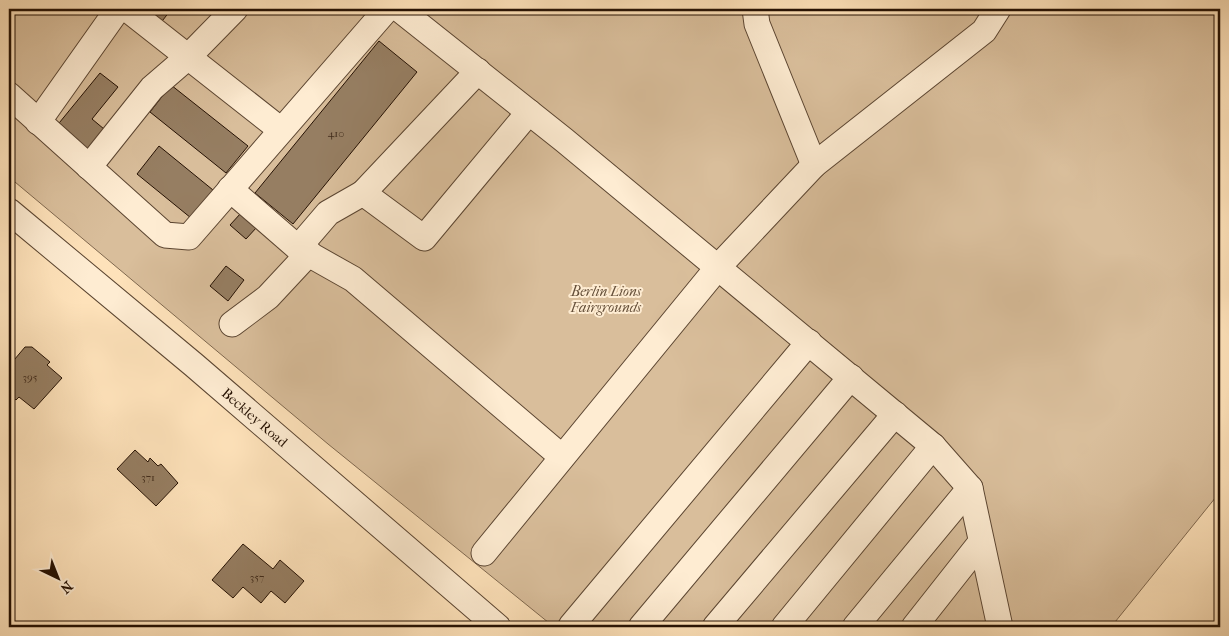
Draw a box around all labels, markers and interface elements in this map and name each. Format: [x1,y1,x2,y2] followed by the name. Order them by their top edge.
[328,127,344,140] house number: 410
[570,283,642,316] park label: Berlin Lions Fairgrounds
[22,371,38,384] house number: 395
[218,384,292,451] street label: Beckley Road
[141,471,155,484] house number: 371
[32,554,82,604] north arrow
[250,571,264,584] house number: 357
[57,577,76,597] text: N

